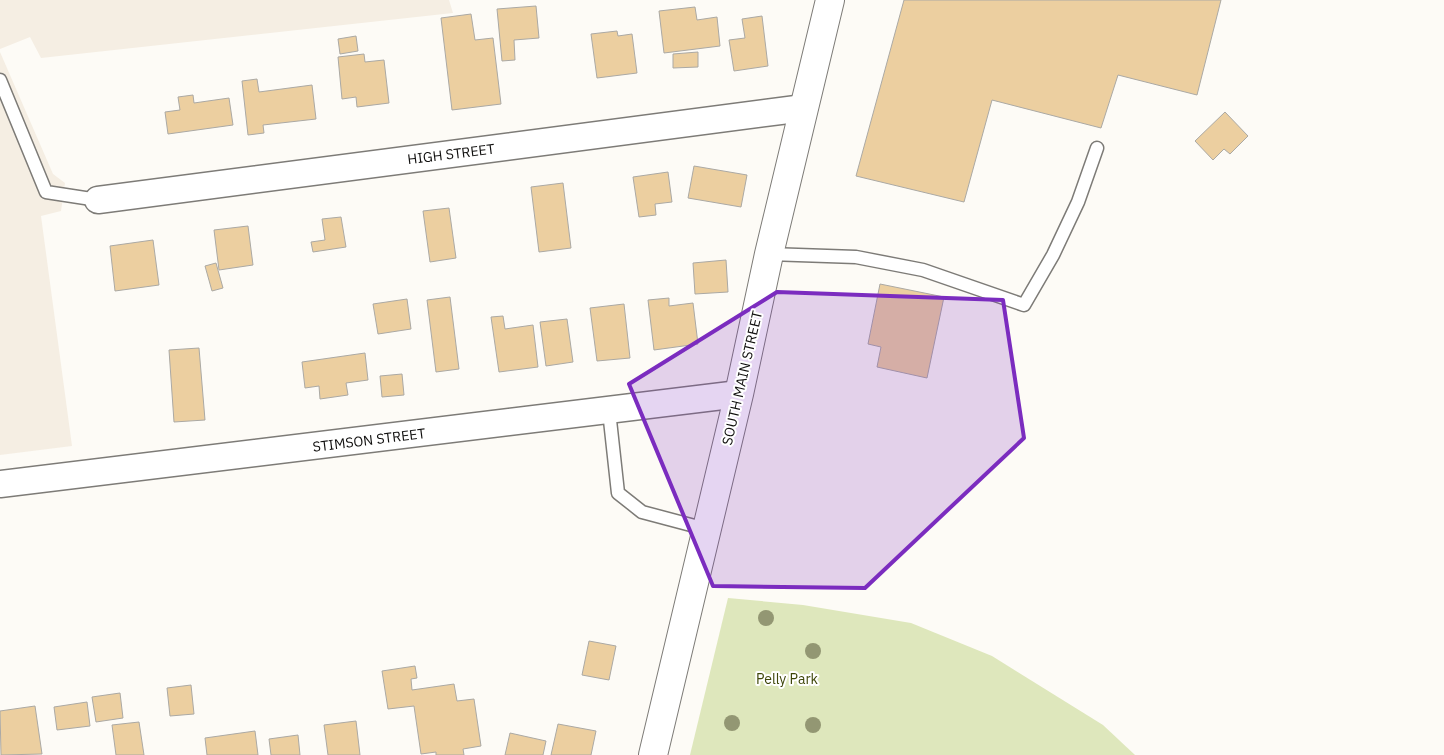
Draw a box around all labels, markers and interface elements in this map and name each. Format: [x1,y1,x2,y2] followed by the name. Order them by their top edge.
[406,140,496,168] street label: HIGH STREET
[718,309,766,447] street label: SOUTH MAIN STREET
[312,424,426,456] street label: STIMSON STREET
[756,670,819,688] park label: Pelly Park

